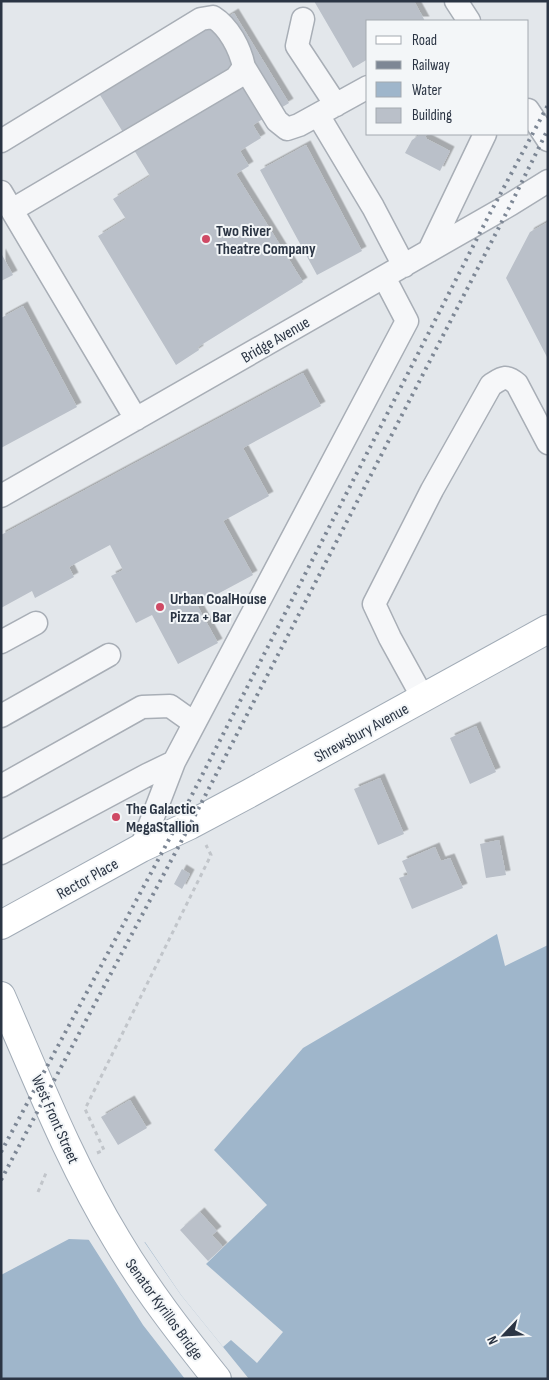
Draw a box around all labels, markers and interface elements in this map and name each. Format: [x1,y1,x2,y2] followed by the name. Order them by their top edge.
[366,20,529,135] legend
[412,31,437,50] text: Road
[412,56,450,75] text: Railway
[412,81,443,100] text: Water
[412,106,452,125] text: Building
[216,222,316,259] place label: Two River Theatre Company
[200,233,212,245] marker: Two River Theatre Company
[238,313,313,367] street label: Bridge Avenue
[170,590,267,627] place label: Urban CoalHouse Pizza + Bar
[154,601,166,613] marker: Urban CoalHouse Pizza + Bar
[311,700,412,767] street label: Shrewsbury Avenue
[126,800,199,837] place label: The Galactic MegaStallion
[110,811,122,823] marker: The Galactic MegaStallion
[54,855,122,904] street label: Rector Place
[27,1072,83,1167] street label: West Front Street
[121,1256,207,1364] street label: Senator Kyrillos Bridge
[479,1310,529,1360] north arrow
[483,1333,502,1347] text: N

